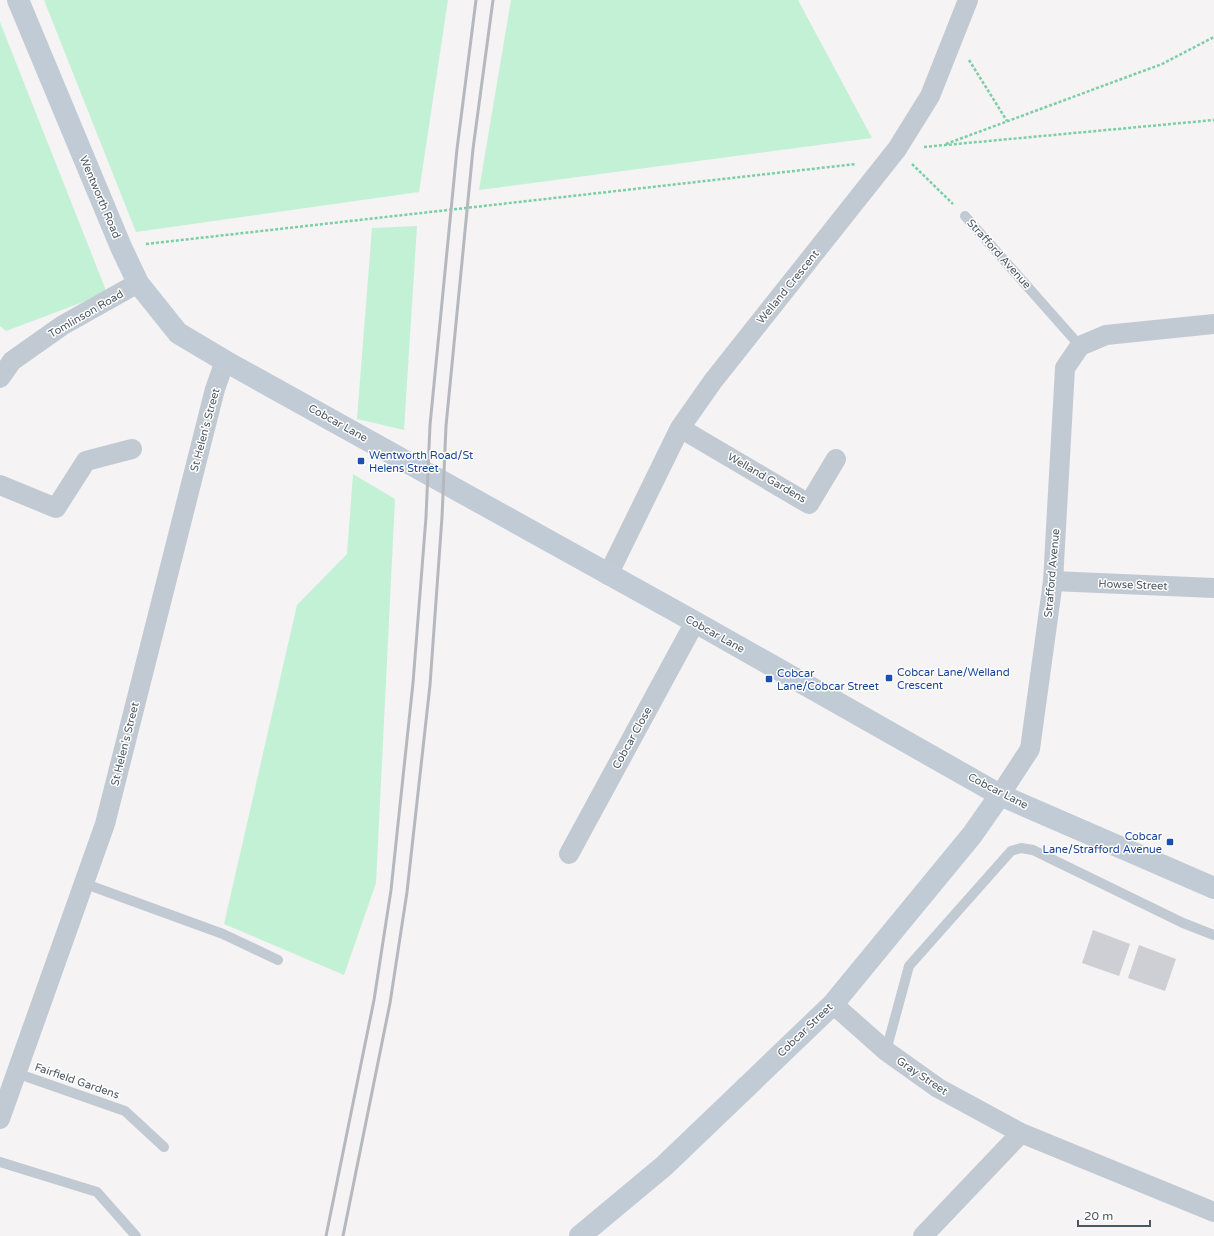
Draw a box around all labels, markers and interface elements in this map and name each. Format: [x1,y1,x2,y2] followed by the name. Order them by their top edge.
[77,154,123,240] street label: Wentworth Road
[964,217,1034,291] street label: Strafford Avenue
[754,248,822,326] street label: Welland Crescent
[46,287,126,341] street label: Tomlinson Road
[188,387,222,473] street label: St Helen's Street
[306,401,370,445] street label: Cobcar Lane
[369,449,473,475] place label: Wentworth Road/St Helens Street
[725,450,809,506] street label: Welland Gardens
[356,456,366,466] marker: Wentworth Road/St Helens Street
[1042,528,1062,618] street label: Strafford Avenue
[1098,577,1168,593] street label: Howse Street
[683,612,747,656] street label: Cobcar Lane
[897,666,1010,692] place label: Cobcar Lane/Welland Crescent
[777,667,879,693] place label: Cobcar Lane/Cobcar Street
[884,673,894,683] marker: Cobcar Lane/Welland Crescent
[764,674,774,684] marker: Cobcar Lane/Cobcar Street
[108,701,142,787] street label: St Helen's Street
[610,705,654,771] street label: Cobcar Close
[966,770,1030,812] street label: Cobcar Lane
[1043,830,1163,856] place label: Cobcar Lane/Strafford Avenue
[1165,837,1175,847] marker: Cobcar Lane/Strafford Avenue
[775,1000,835,1060] street label: Cobcar Street
[894,1054,950,1098] street label: Gray Street
[33,1060,121,1102] street label: Fairfield Gardens
[1078,1202,1150,1228] scale bar
[1084,1209,1113,1223] text: 20 m

